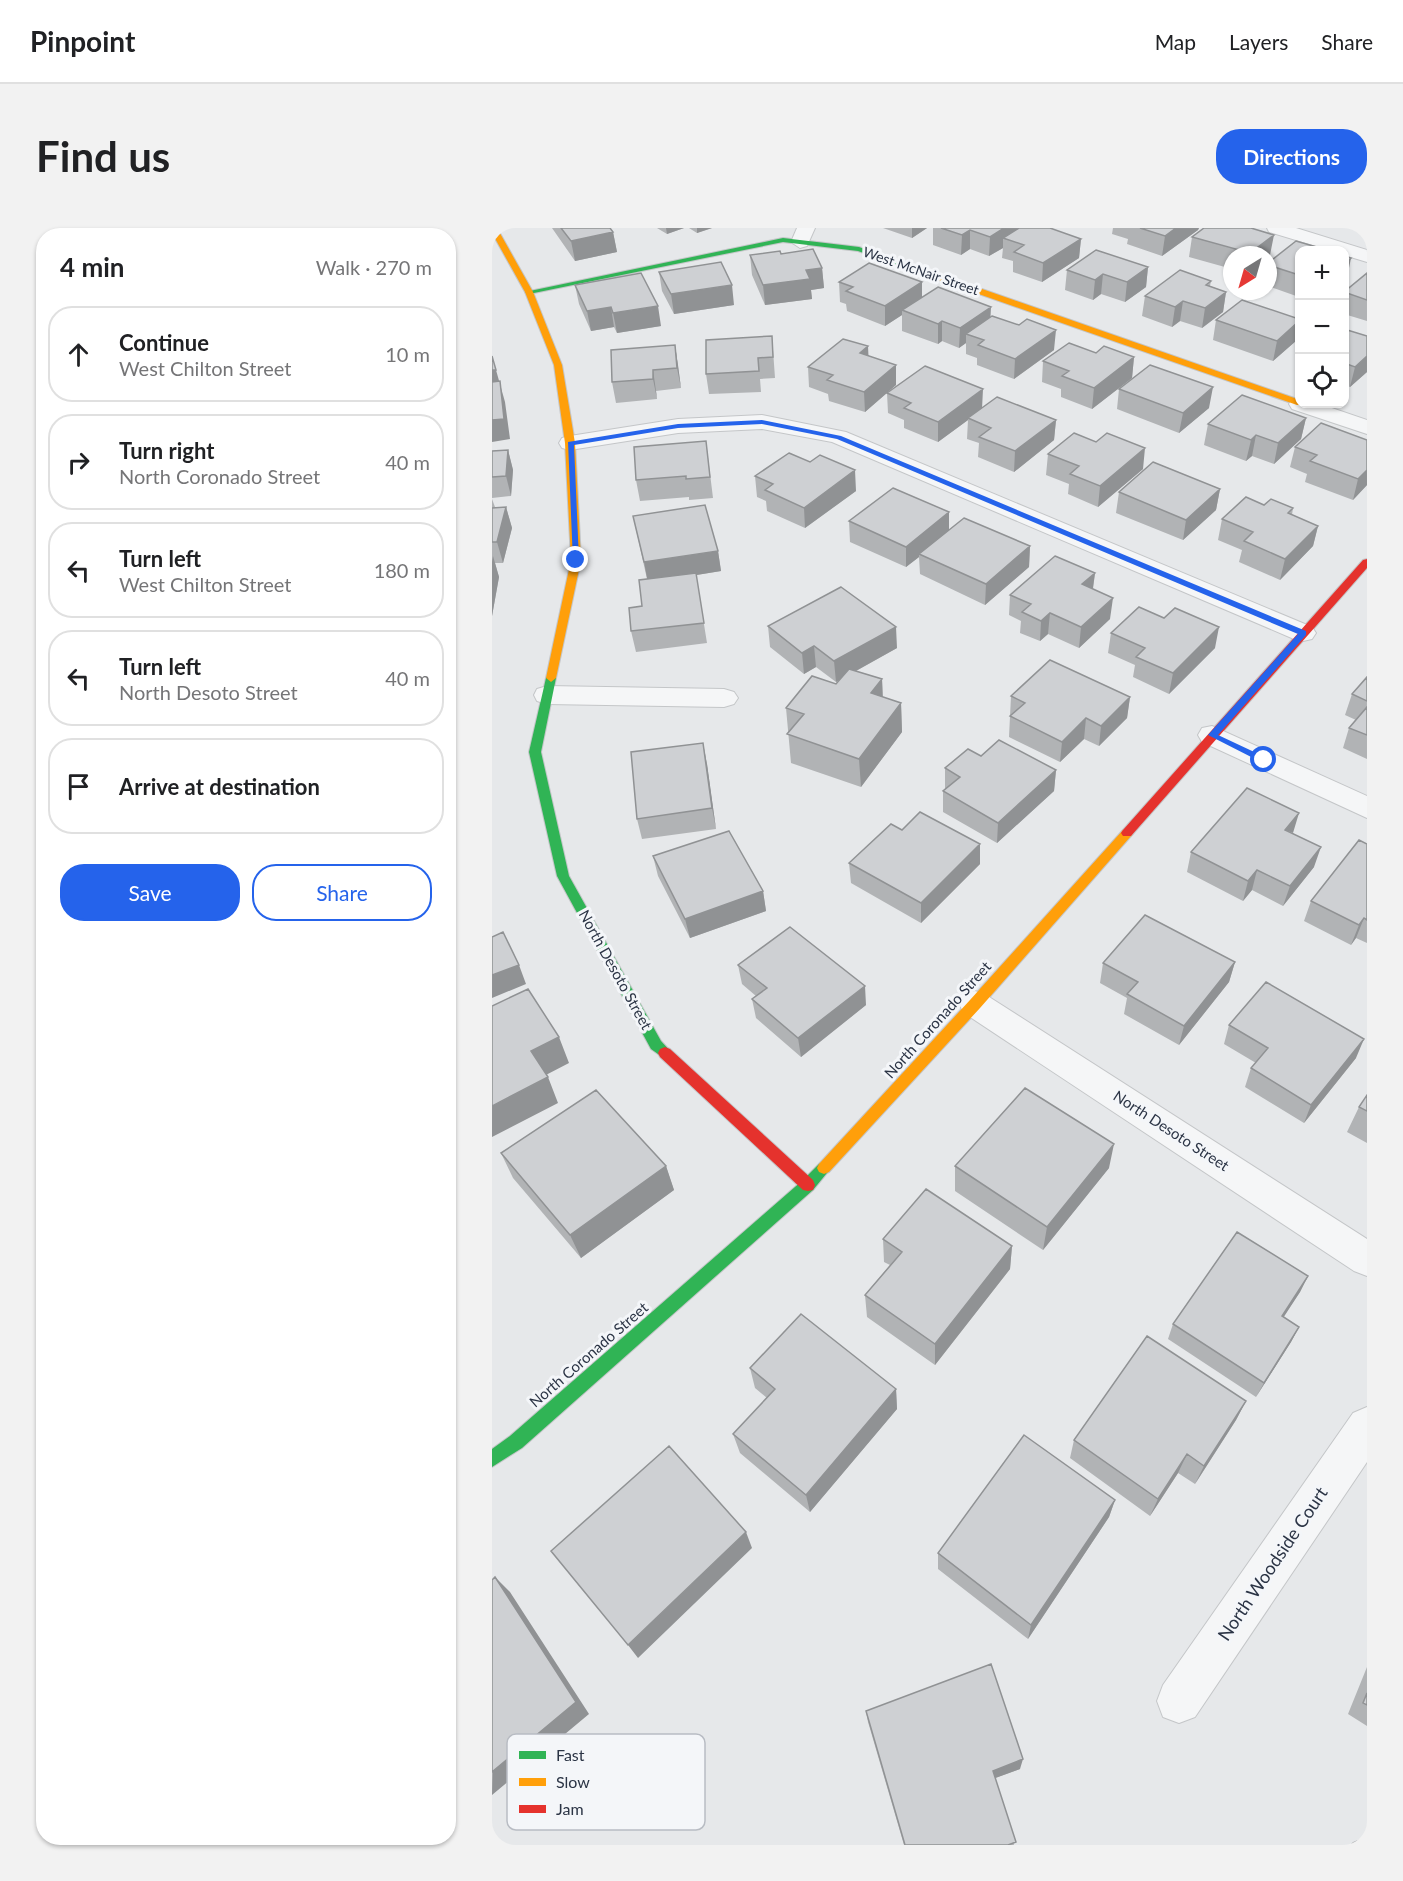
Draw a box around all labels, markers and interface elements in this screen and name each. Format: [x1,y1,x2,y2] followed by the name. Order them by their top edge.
[30,24,135,58] text: Pinpoint
[1155,29,1196,54] text: Map
[1229,29,1288,54] text: Layers
[1321,29,1373,54] text: Share
[1216,129,1367,184] button: Directions
[36,131,170,181] text: Find us
[861,243,981,298] street label: West McNair Street
[1223,246,1277,300] north arrow
[1295,246,1349,408] map controls
[1295,246,1349,300] button: +
[60,251,124,283] text: 4 min
[316,255,432,279] text: Walk · 270 m
[1295,300,1349,354] button: −
[119,329,209,356] text: Continue
[62,338,95,371] icon: ahead
[385,342,430,366] text: 10 m
[1295,354,1349,408] button: locate
[119,356,292,380] text: West Chilton Street
[119,437,214,464] text: Turn right
[62,446,95,479] icon: right
[385,450,430,474] text: 40 m
[119,464,320,488] text: North Coronado Street
[119,545,201,572] text: Turn left
[562,546,588,572] route end
[62,554,95,587] icon: left
[374,558,430,582] text: 180 m
[119,572,292,596] text: West Chilton Street
[119,653,201,680] text: Turn left
[62,662,95,695] icon: left
[385,666,430,690] text: 40 m
[119,680,298,704] text: North Desoto Street
[1250,746,1276,772] route start
[62,770,95,803] icon: arrive
[119,773,320,800] text: Arrive at destination
[60,864,240,921] button: Save
[252,864,432,921] button: Share
[576,907,657,1033] street label: North Desoto Street
[880,957,995,1081] street label: North Coronado Street
[1110,1086,1233,1175] street label: North Desoto Street
[526,1298,652,1411] street label: North Coronado Street
[1213,1482,1332,1644] street label: North Woodside Court
[507,1734,705,1830] legend
[556,1745,585,1764] text: Fast
[556,1772,590,1791] text: Slow
[556,1799,584,1818] text: Jam

